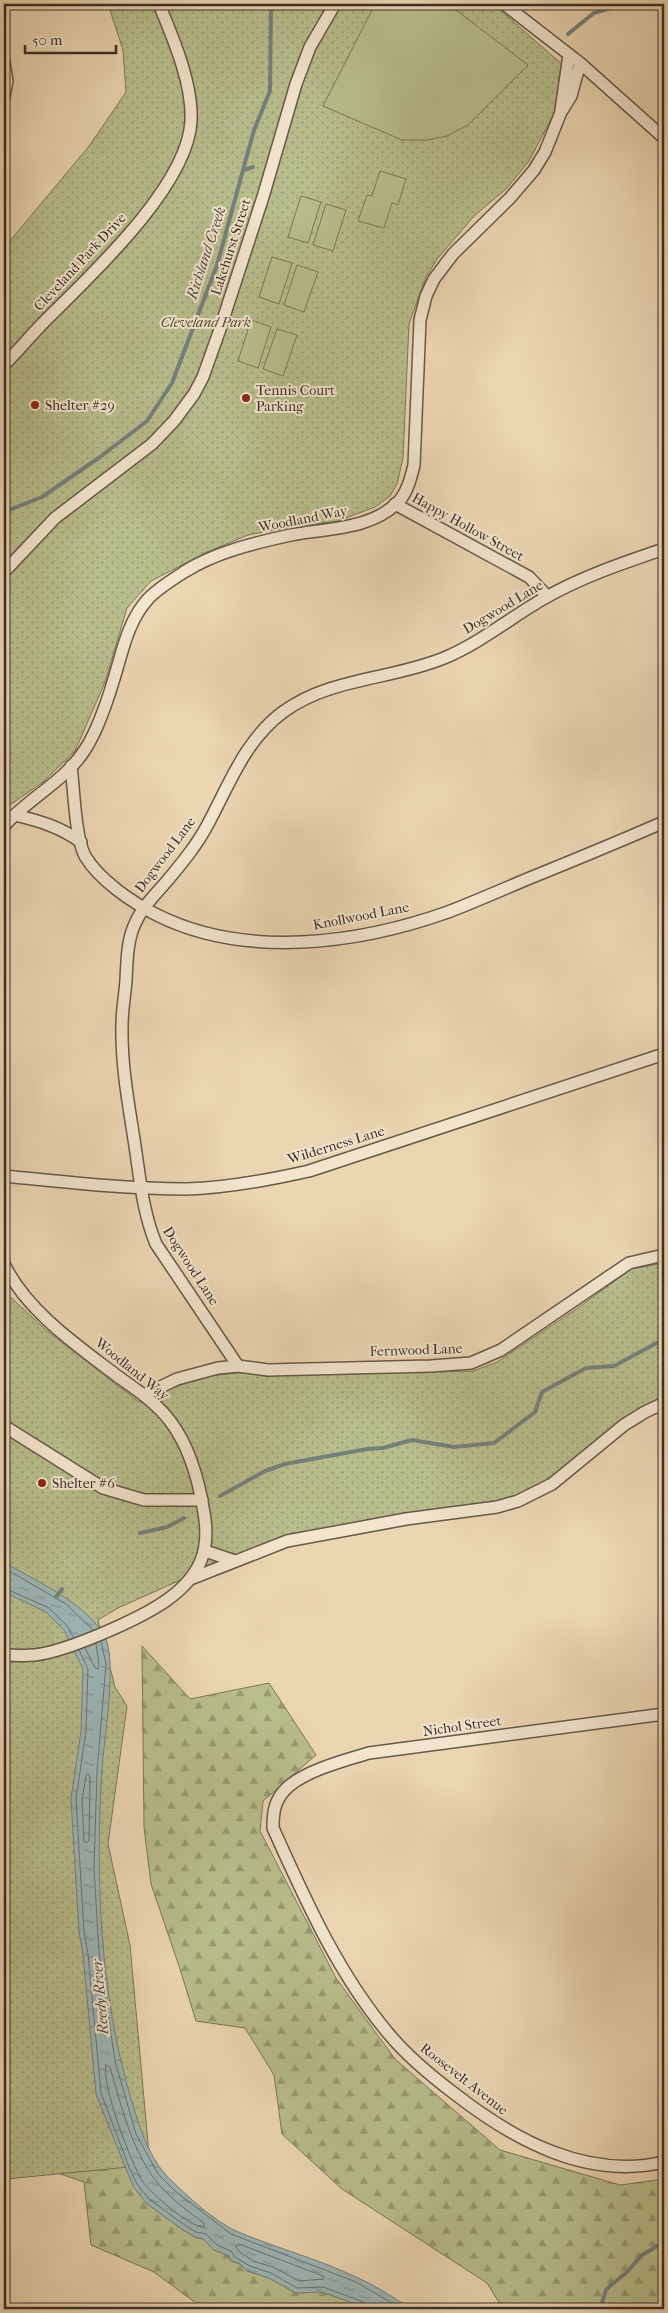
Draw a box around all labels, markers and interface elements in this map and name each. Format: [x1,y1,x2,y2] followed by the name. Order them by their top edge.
[25,22,116,54] scale bar
[32,31,63,49] text: 50 m
[207,197,255,297] street label: Lakehurst Street
[182,204,229,302] water label: Richland Creek
[30,209,130,314] street label: Cleveland Park Drive
[161,314,251,331] park label: Cleveland Park
[256,382,335,415] place label: Tennis Court Parking
[240,392,252,404] marker: Tennis Court Parking
[45,397,115,414] place label: Shelter #29
[29,399,41,411] marker: Shelter #29
[409,489,527,565] street label: Happy Hollow Street
[256,502,349,536] street label: Woodland Way
[460,576,546,638] street label: Dogwood Lane
[131,814,199,896] street label: Dogwood Lane
[311,898,411,934] street label: Knollwood Lane
[285,1122,387,1168] street label: Wilderness Lane
[159,1223,223,1309] street label: Dogwood Lane
[91,1333,173,1404] street label: Woodland Way
[369,1340,463,1360] street label: Fernwood Lane
[52,1475,115,1492] place label: Shelter #6
[36,1477,48,1489] marker: Shelter #6
[422,1712,502,1740] street label: Nichol Street
[88,1957,112,2037] water label: Reedy River
[417,2039,511,2119] street label: Roosevelt Avenue

